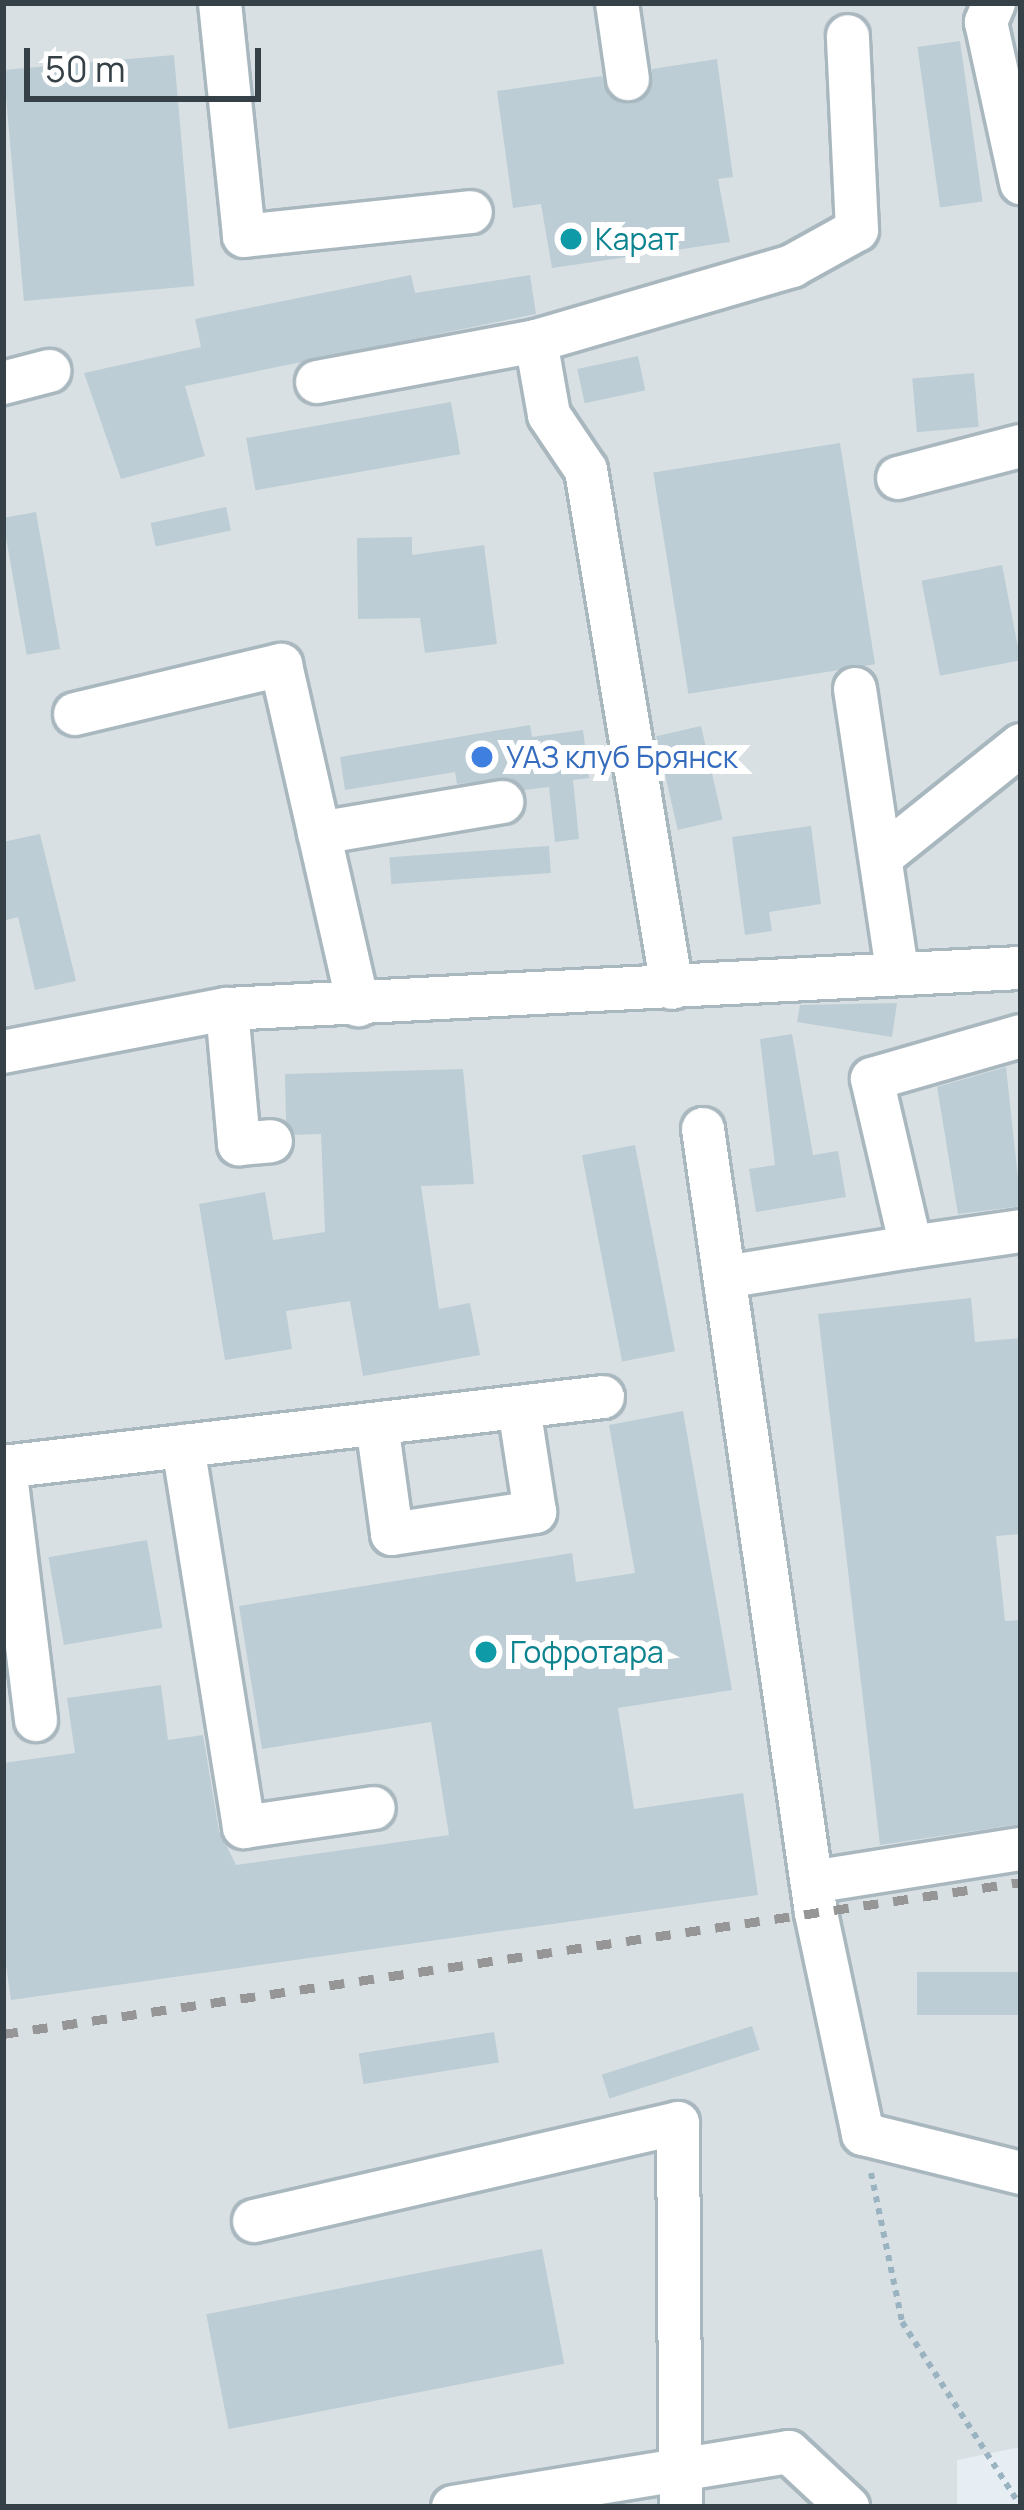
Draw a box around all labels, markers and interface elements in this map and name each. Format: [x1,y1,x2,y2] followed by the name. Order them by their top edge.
[30,24,267,98] scale bar
[45,44,125,93] text: 50 m
[595,221,679,257] place label: Карат
[558,226,584,252] marker: Карат
[506,739,738,775] place label: УАЗ клуб Брянск
[469,744,495,770] marker: УАЗ клуб Брянск
[510,1634,664,1670] place label: Гофротара
[473,1639,499,1665] marker: Гофротара

